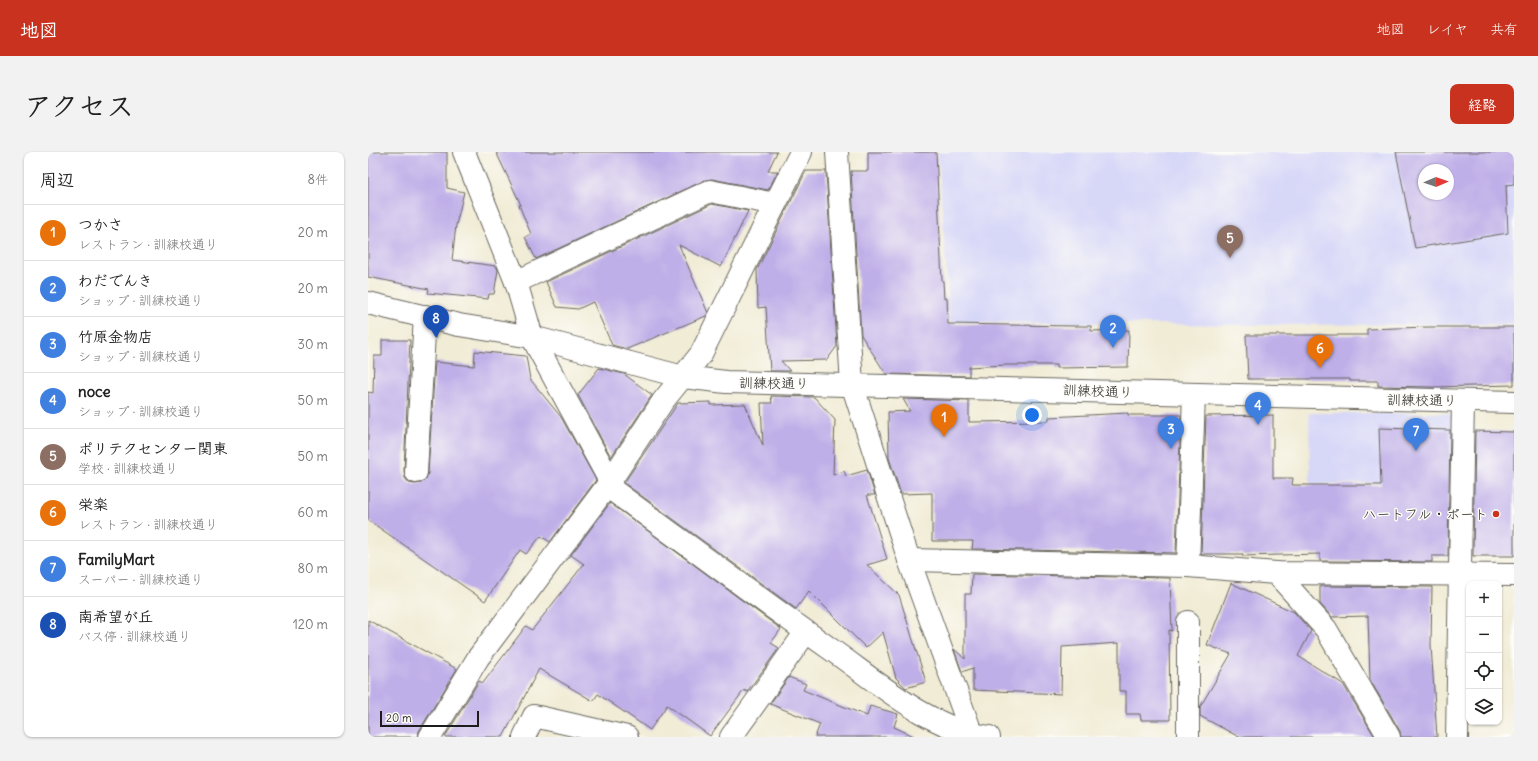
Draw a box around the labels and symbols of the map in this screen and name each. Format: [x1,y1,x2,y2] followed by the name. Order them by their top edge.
[1418,164,1454,200] north arrow
[1217,225,1243,258] pin: 5
[423,305,449,338] pin: 8
[1100,315,1126,348] pin: 2
[1307,335,1333,368] pin: 6
[739,373,809,393] street label: 訓練校通り
[1063,381,1133,401] street label: 訓練校通り
[1387,390,1457,410] street label: 訓練校通り
[1245,392,1271,425] pin: 4
[931,404,957,437] pin: 1
[1022,405,1042,425] your location
[1158,416,1184,449] pin: 3
[1403,418,1429,451] pin: 7
[1363,505,1488,523] place label: ハートフル・ポート
[1491,509,1501,519] marker: ハートフル・ポート
[380,709,479,728] scale bar

